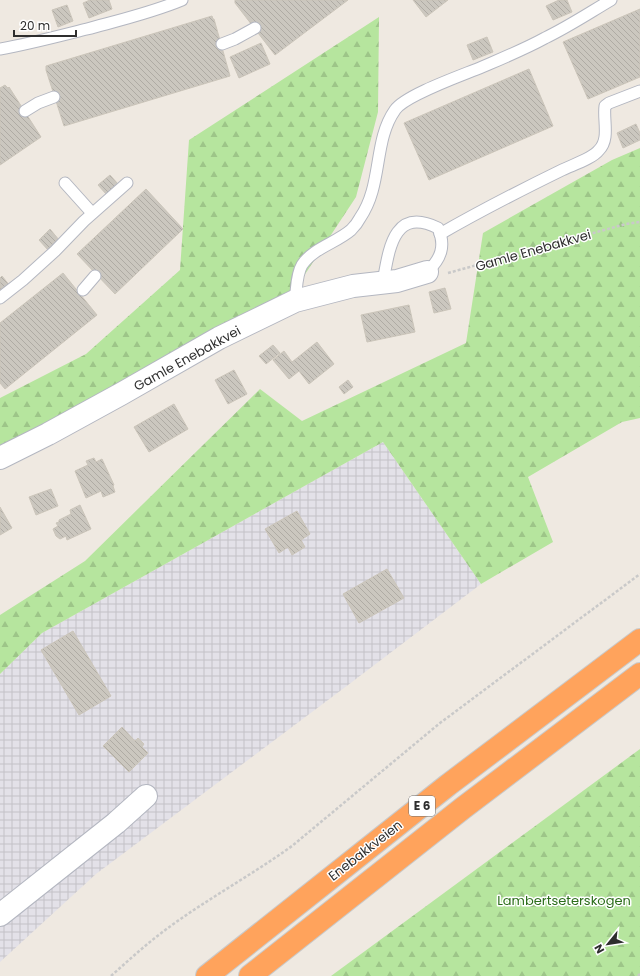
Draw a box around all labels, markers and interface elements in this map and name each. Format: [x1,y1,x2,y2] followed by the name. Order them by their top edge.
[14,12,76,38] scale bar
[20,17,50,34] text: 20 m
[473,225,593,276] street label: Gamle Enebakkvei
[130,321,244,396] street label: Gamle Enebakkvei
[409,796,435,816] road number: E 6
[324,816,406,885] street label: Enebakkveien
[497,891,631,910] park label: Lambertseterskogen
[588,924,628,964] north arrow
[590,941,608,957] text: N

